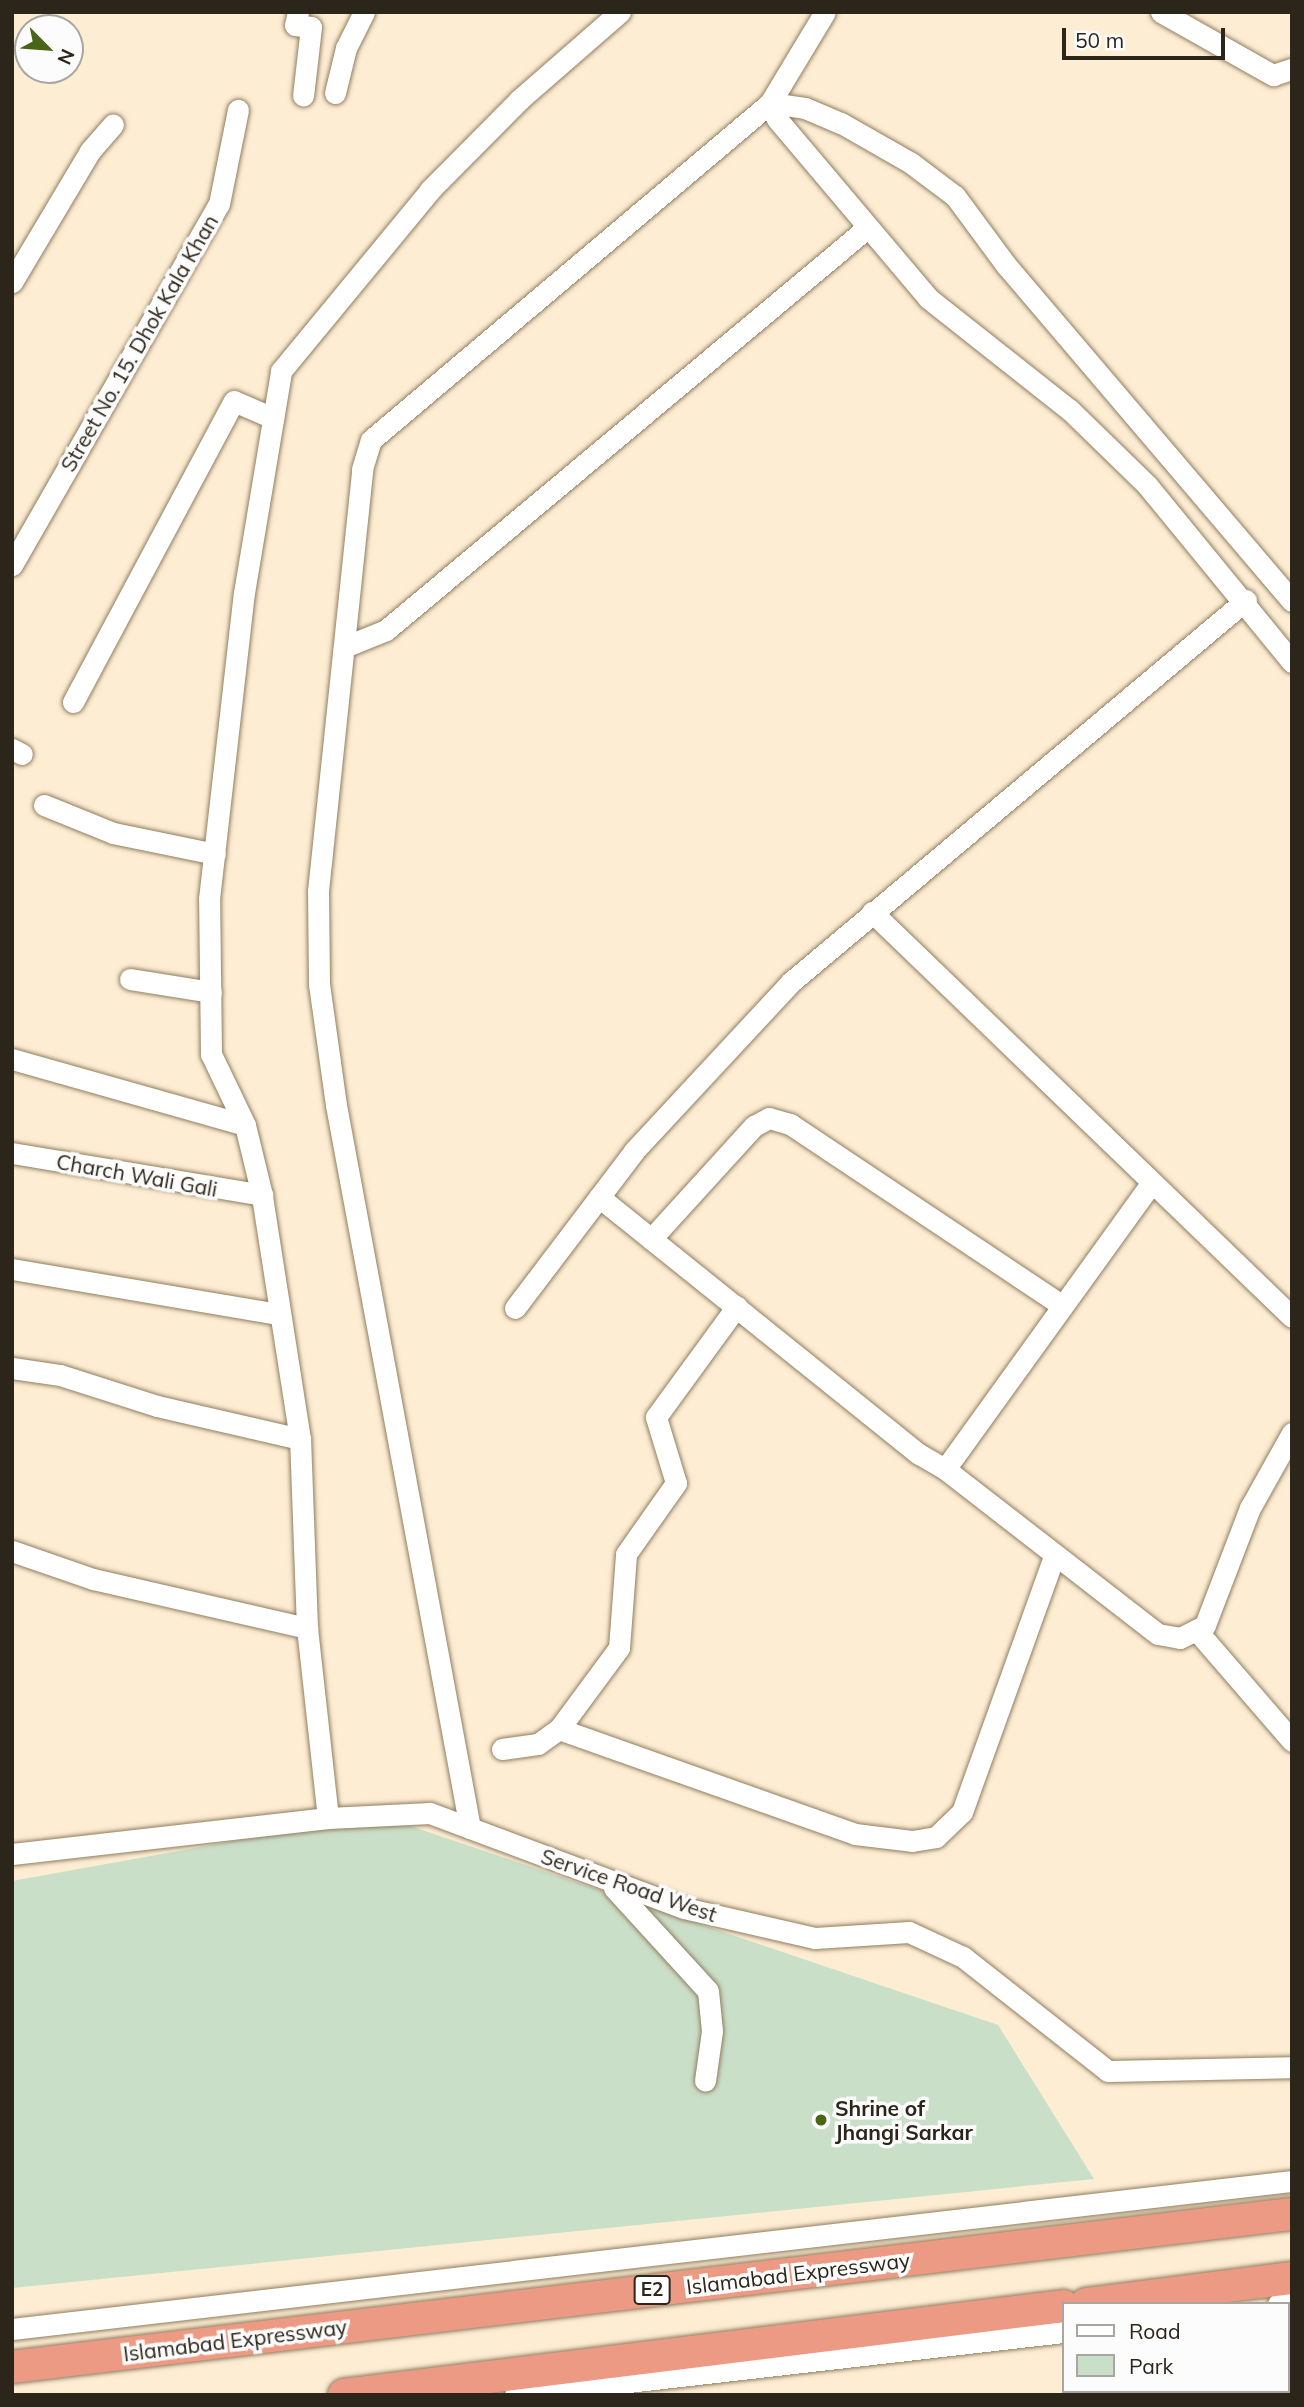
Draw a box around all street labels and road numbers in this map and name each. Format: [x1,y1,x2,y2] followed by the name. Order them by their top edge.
[55,210,223,476] street label: Street No. 15. Dhok Kala Khan
[54,1148,220,1202] street label: Charch Wali Gali
[538,1843,720,1927] street label: Service Road West
[685,2247,911,2299] street label: Islamabad Expressway
[633,2274,671,2306] road number: E2
[122,2314,348,2366] street label: Islamabad Expressway

